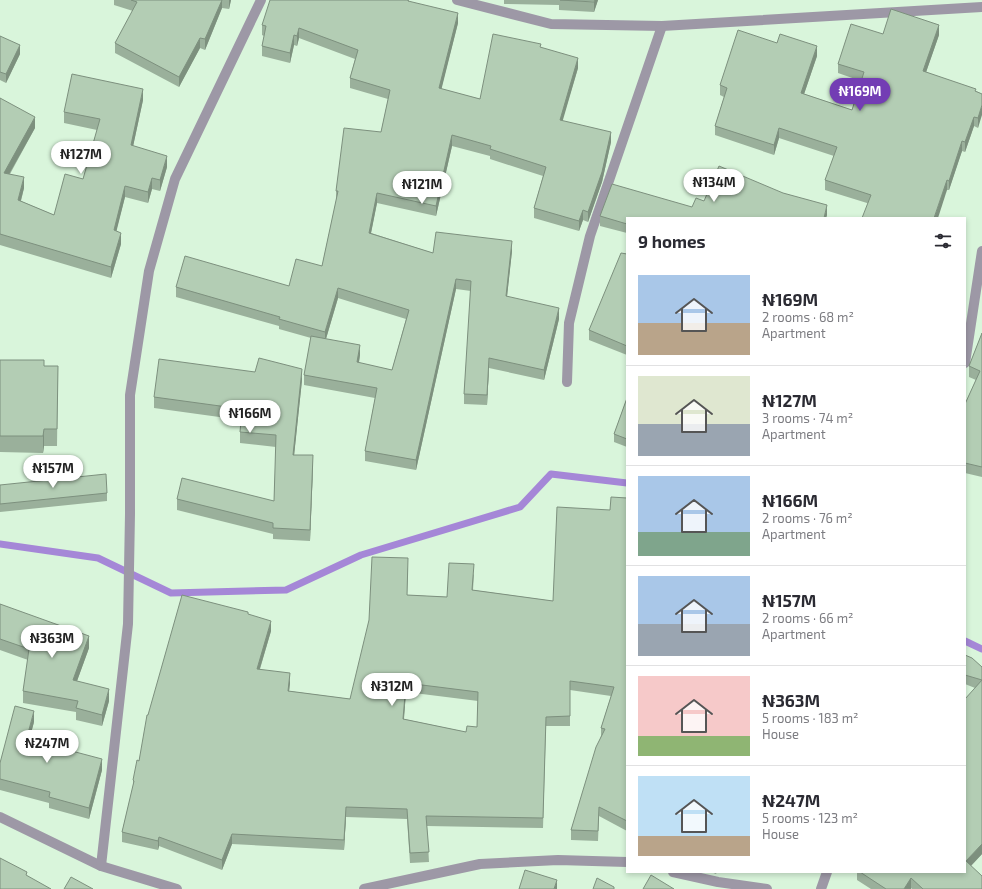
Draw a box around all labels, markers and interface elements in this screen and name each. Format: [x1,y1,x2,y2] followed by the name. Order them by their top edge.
[832,78,888,112] pin: ₦169M
[839,83,881,99] text: ₦169M
[53,141,109,175] pin: ₦127M
[60,146,102,162] text: ₦127M
[686,169,742,203] pin: ₦134M
[394,171,450,205] pin: ₦121M
[692,174,736,190] text: ₦134M
[402,176,442,192] text: ₦121M
[932,230,954,252] icon: filters
[638,231,706,251] text: 9 homes
[762,289,818,309] text: ₦169M
[670,291,718,339] icon: home
[762,309,854,325] text: 2 rooms · 68 m²
[762,325,826,341] text: Apartment
[762,390,817,410] text: ₦127M
[670,392,718,440] icon: home
[222,400,278,434] pin: ₦166M
[229,405,271,421] text: ₦166M
[762,410,853,426] text: 3 rooms · 74 m²
[762,426,826,442] text: Apartment
[25,455,81,489] pin: ₦157M
[32,460,74,476] text: ₦157M
[762,490,818,510] text: ₦166M
[670,492,718,540] icon: home
[762,510,853,526] text: 2 rooms · 76 m²
[762,526,826,542] text: Apartment
[762,590,816,610] text: ₦157M
[670,592,718,640] icon: home
[762,610,853,626] text: 2 rooms · 66 m²
[24,625,80,659] pin: ₦363M
[762,626,826,642] text: Apartment
[30,630,74,646] text: ₦363M
[364,673,420,707] pin: ₦312M
[371,678,413,694] text: ₦312M
[762,690,820,710] text: ₦363M
[670,692,718,740] icon: home
[762,710,859,726] text: 5 rooms · 183 m²
[762,726,799,742] text: House
[19,730,75,764] pin: ₦247M
[25,735,69,751] text: ₦247M
[762,790,820,810] text: ₦247M
[670,792,718,840] icon: home
[762,810,858,826] text: 5 rooms · 123 m²
[762,826,799,842] text: House

